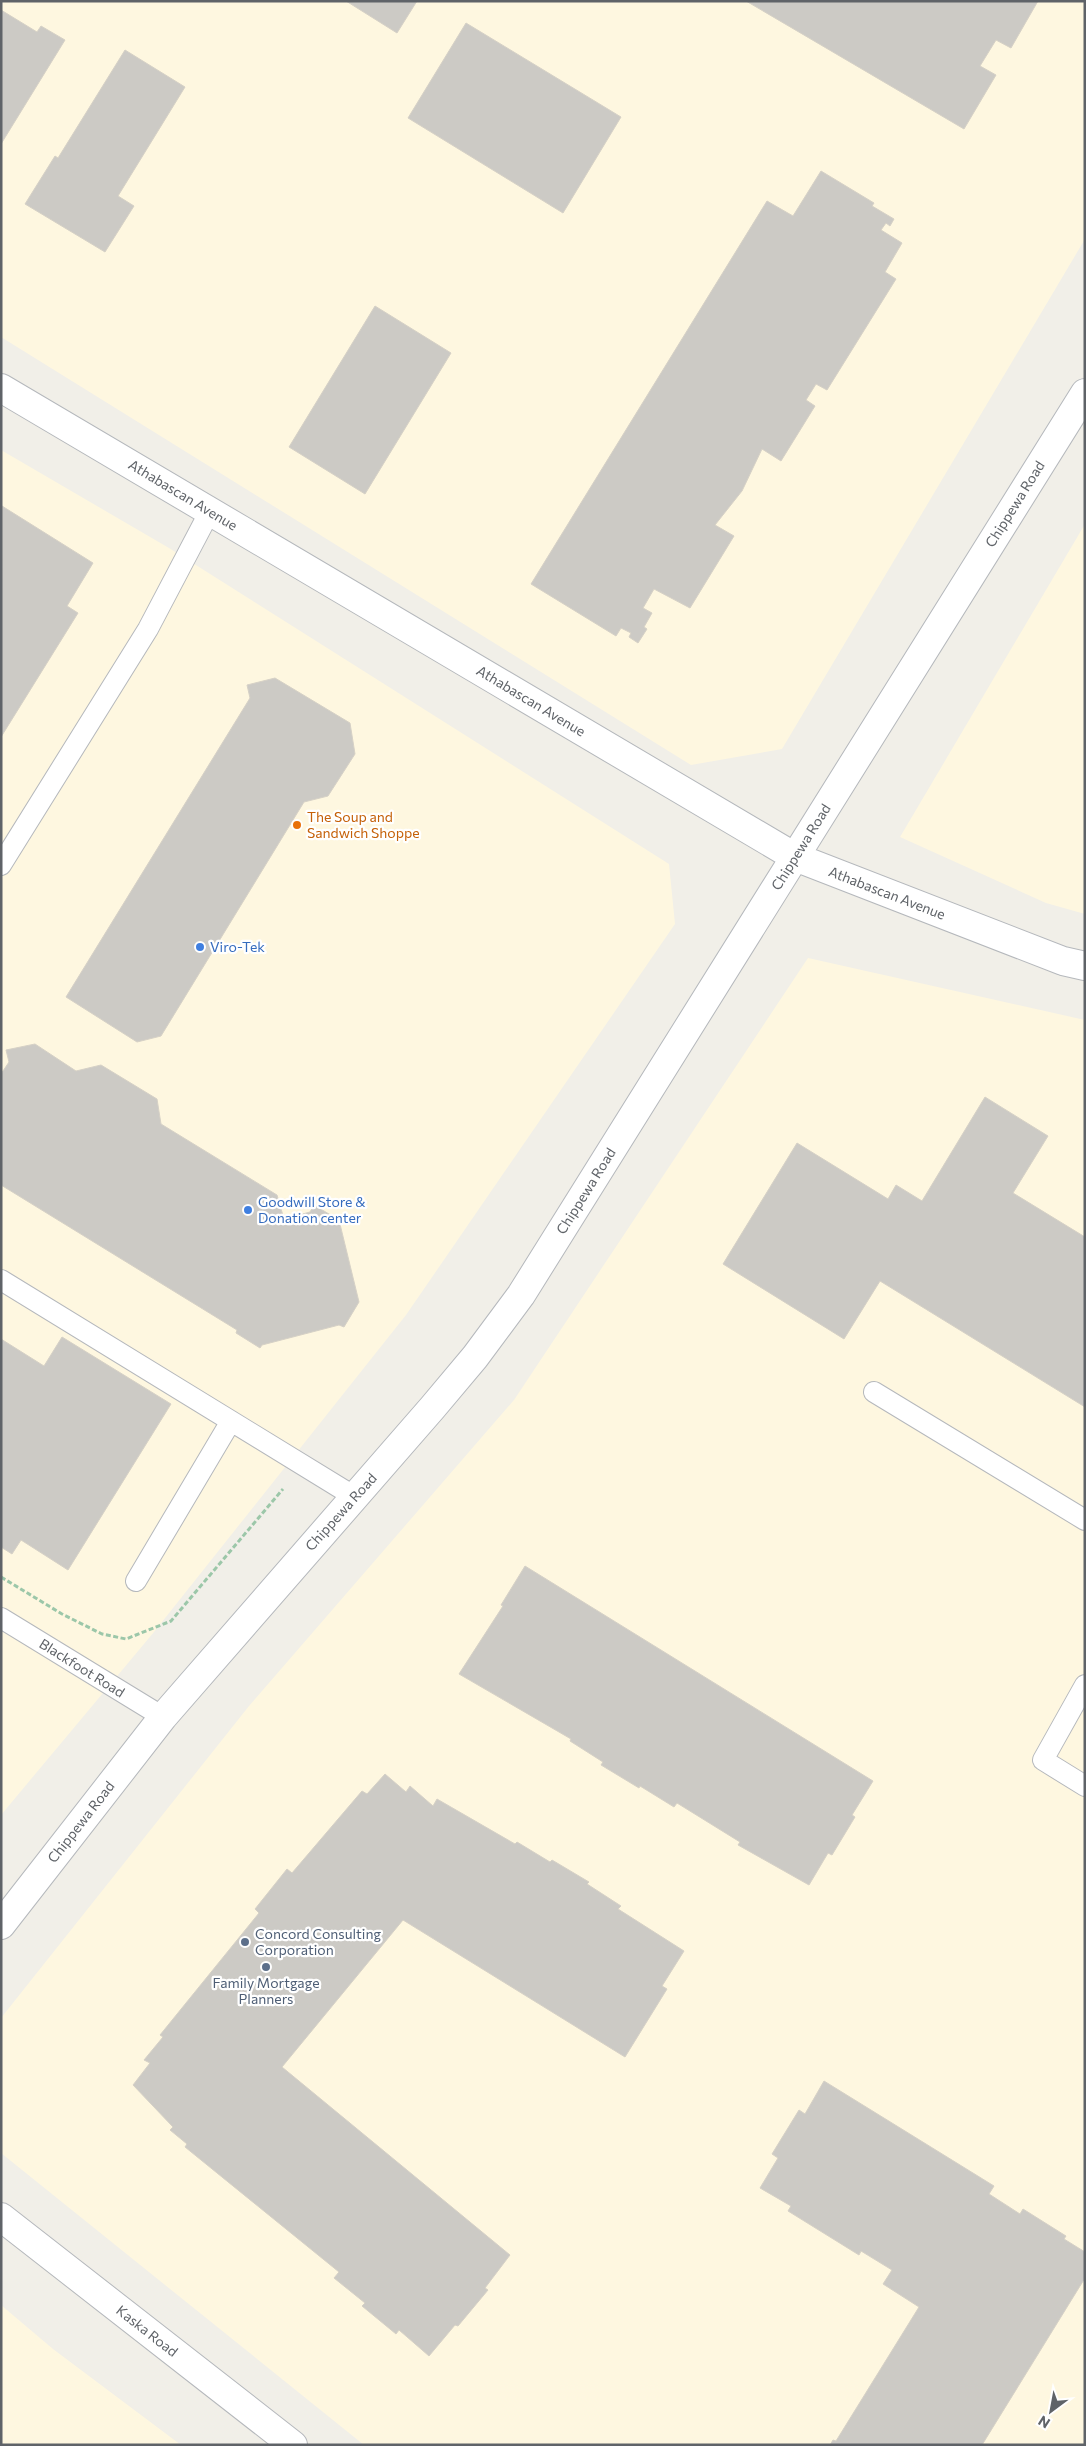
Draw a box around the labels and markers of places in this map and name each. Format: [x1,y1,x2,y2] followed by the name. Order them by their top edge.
[307,808,420,841] place label: The Soup and Sandwich Shoppe
[291,819,303,831] marker: The Soup and Sandwich Shoppe
[210,938,265,955] place label: Viro-Tek
[194,941,206,953] marker: Viro-Tek
[258,1193,366,1226] place label: Goodwill Store & Donation center
[242,1204,254,1216] marker: Goodwill Store & Donation center
[255,1925,381,1958] place label: Concord Consulting Corporation
[239,1936,251,1948] marker: Concord Consulting Corporation
[260,1961,272,1973] marker: Family Mortgage Planners
[212,1974,320,2007] place label: Family Mortgage Planners

